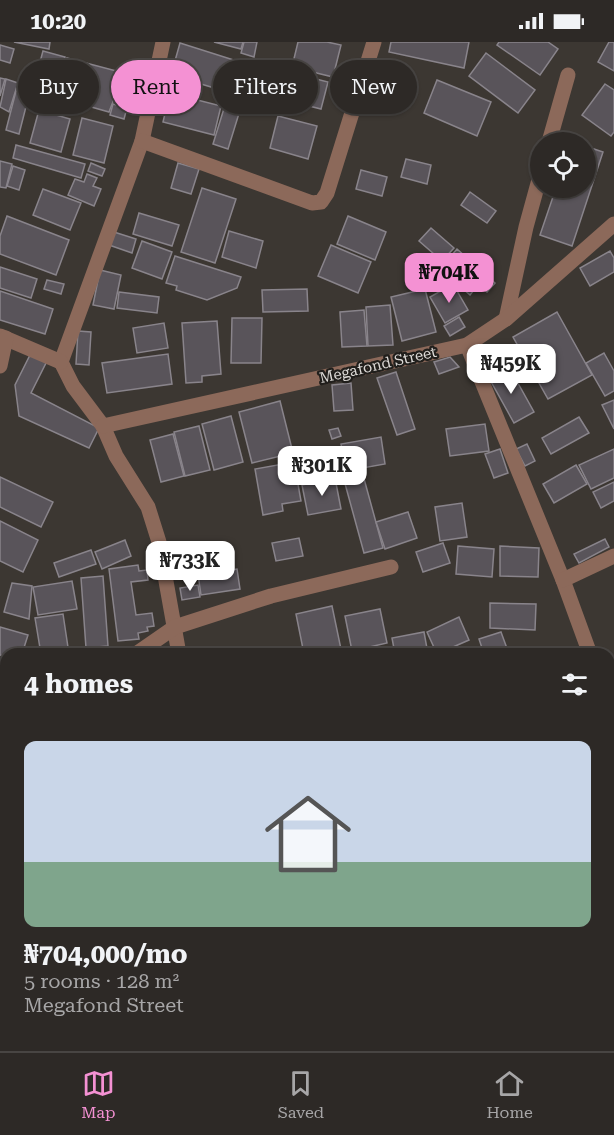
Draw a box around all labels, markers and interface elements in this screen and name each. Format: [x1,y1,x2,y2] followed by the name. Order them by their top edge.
[30,9,86,34] text: 10:20
[18,60,99,114] chip: Buy
[111,60,201,114] chip: Rent
[213,60,318,114] chip: Filters
[330,60,417,114] chip: New
[530,132,596,198] map controls
[530,132,596,198] button: locate
[407,253,491,304] pin: ₦704K
[419,260,479,284] text: ₦704K
[318,343,439,387] street label: Megafond Street
[469,344,553,395] pin: ₦459K
[481,351,541,375] text: ₦459K
[280,446,364,497] pin: ₦301K
[292,453,352,477] text: ₦301K
[148,541,232,592] pin: ₦733K
[160,548,220,572] text: ₦733K
[558,668,591,701] icon: filters
[24,669,133,699] text: 4 homes
[254,780,362,888] icon: home
[24,939,188,969] text: ₦704,000/mo
[24,969,179,993] text: 5 rooms · 128 m²
[24,993,184,1017] text: Megafond Street
[81,1067,115,1122] tab: Map
[278,1067,324,1122] tab: Saved
[486,1067,533,1122] tab: Home

